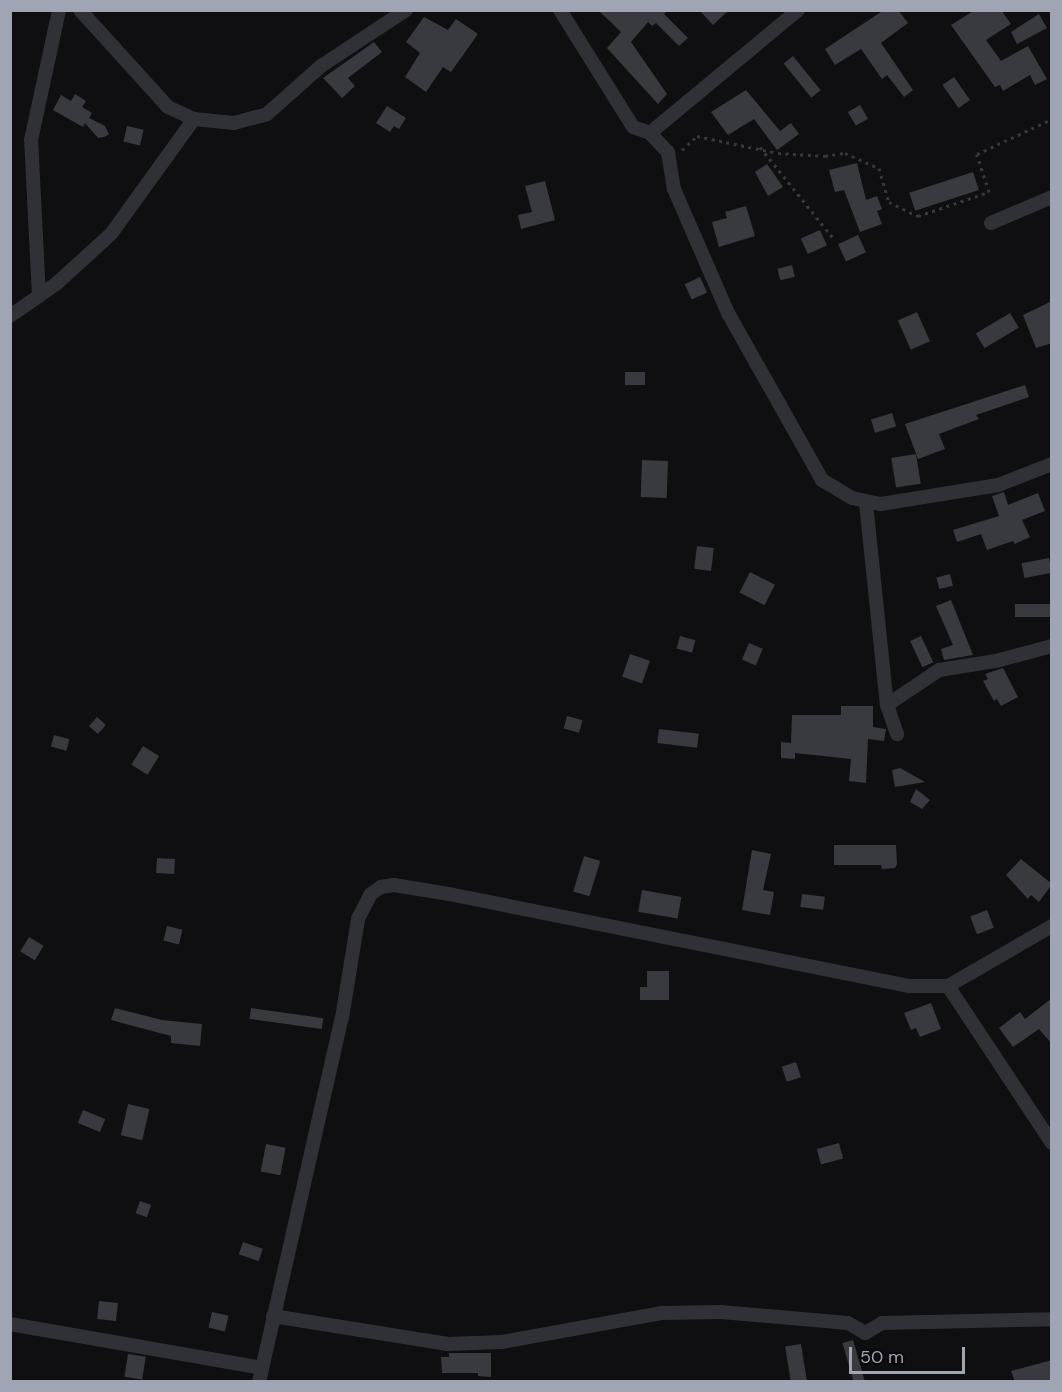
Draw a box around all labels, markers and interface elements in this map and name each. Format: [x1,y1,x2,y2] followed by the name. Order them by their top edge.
[852,1335,968,1373] scale bar
[860,1345,904,1369] text: 50 m

